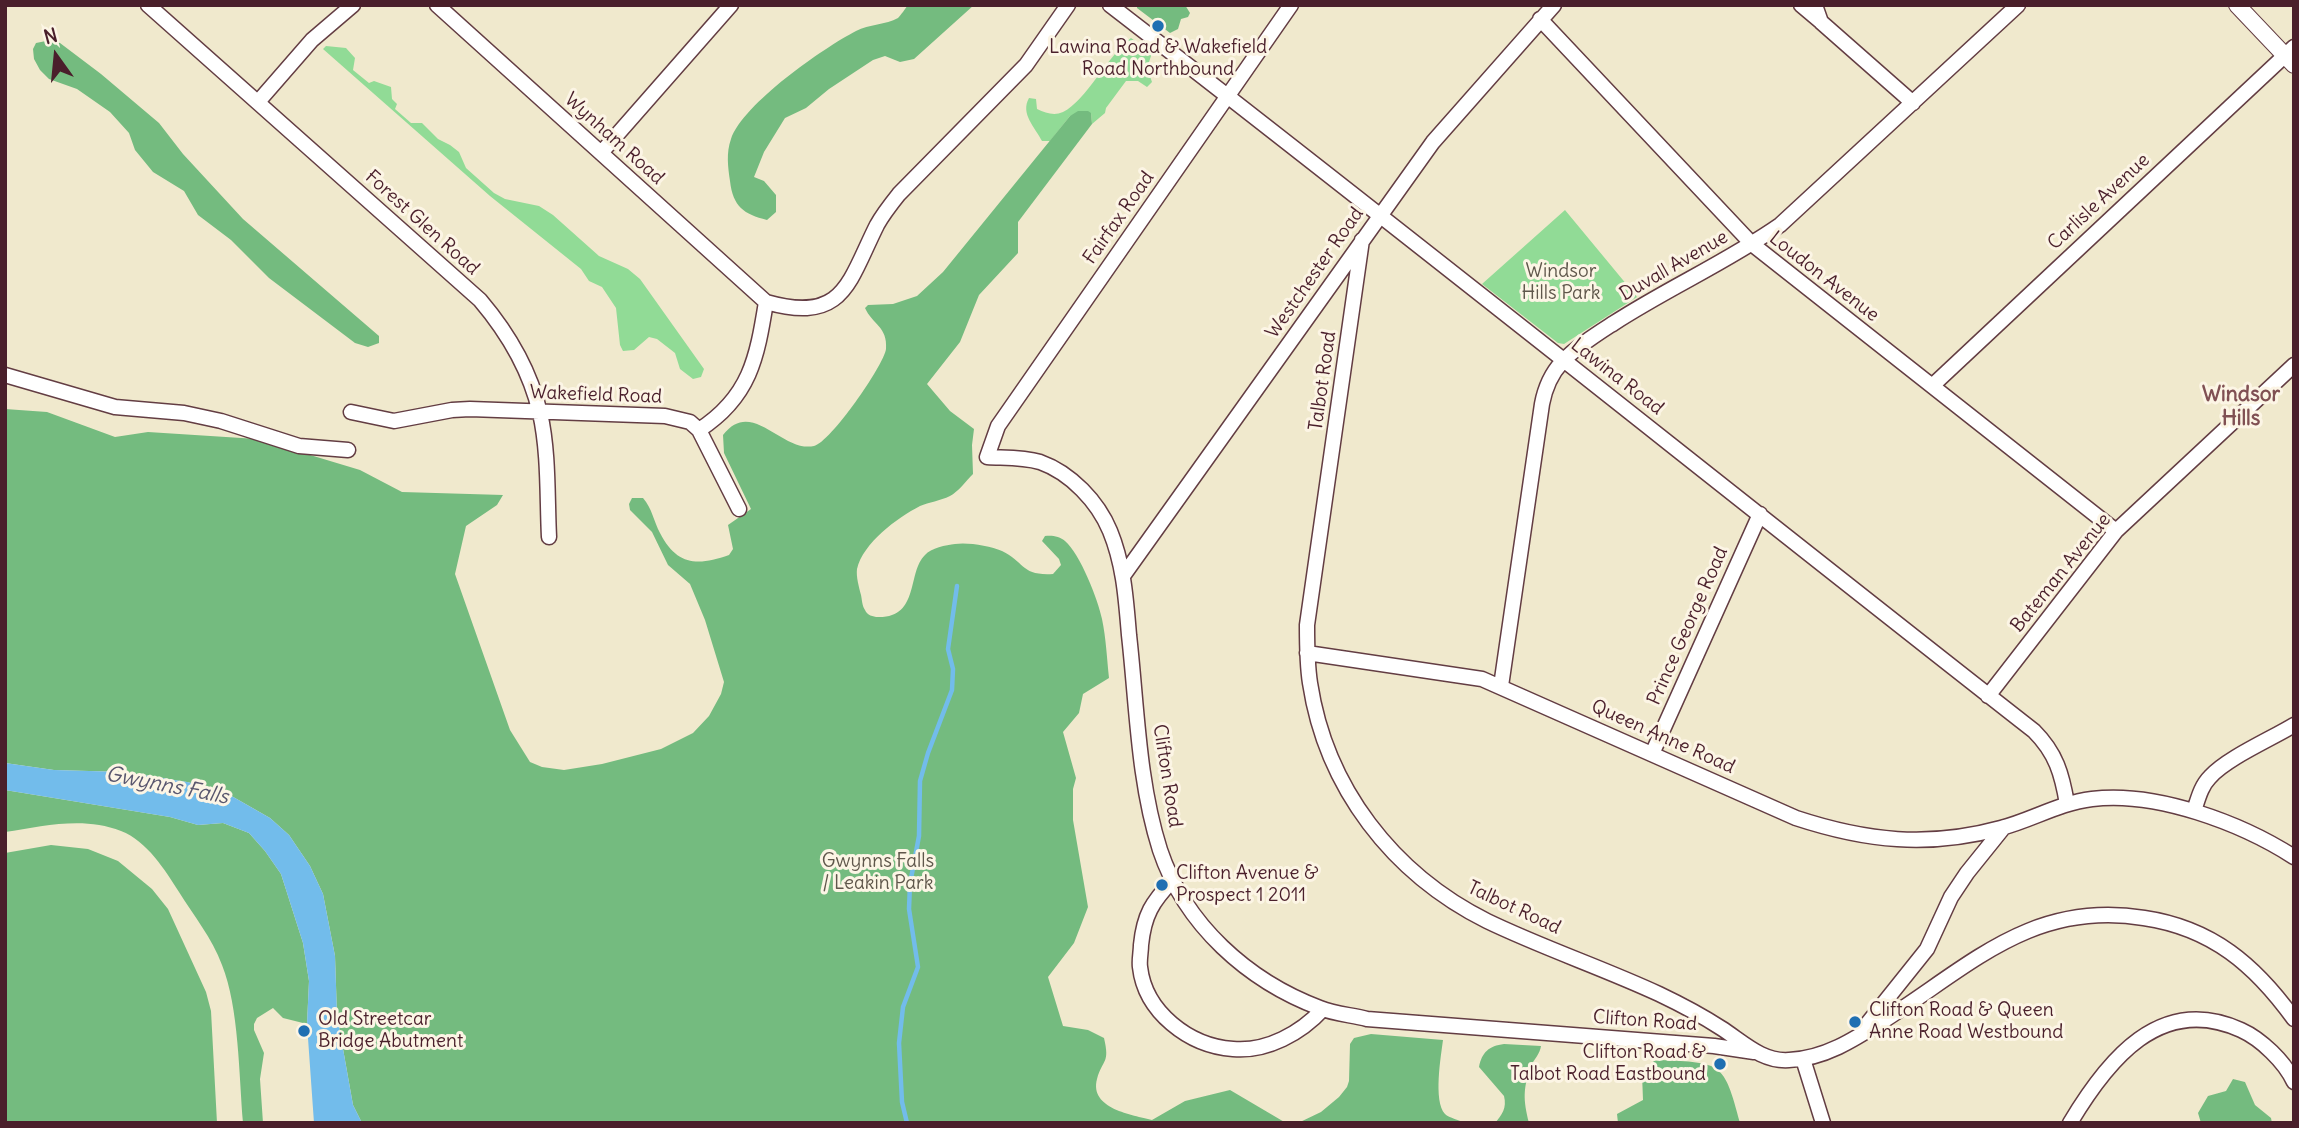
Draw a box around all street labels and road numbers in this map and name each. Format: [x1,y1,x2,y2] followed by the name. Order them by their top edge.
[559,88,669,190] street label: Wynham Road
[2043,149,2155,255] street label: Carlisle Avenue
[360,166,484,280] street label: Forest Glen Road
[1079,167,1159,269] street label: Fairfax Road
[1261,203,1369,343] street label: Westchester Road
[1616,226,1732,306] street label: Duvall Avenue
[1765,227,1883,327] street label: Loudon Avenue
[1305,330,1341,432] street label: Talbot Road
[1566,334,1668,420] street label: Lawina Road
[529,381,663,409] street label: Wakefield Road
[2006,509,2116,637] street label: Bateman Avenue
[1643,543,1733,709] street label: Prince George Road
[1588,695,1738,779] street label: Queen Anne Road
[1148,723,1186,829] street label: Clifton Road
[1464,876,1564,940] street label: Talbot Road
[1592,1006,1698,1036] street label: Clifton Road

